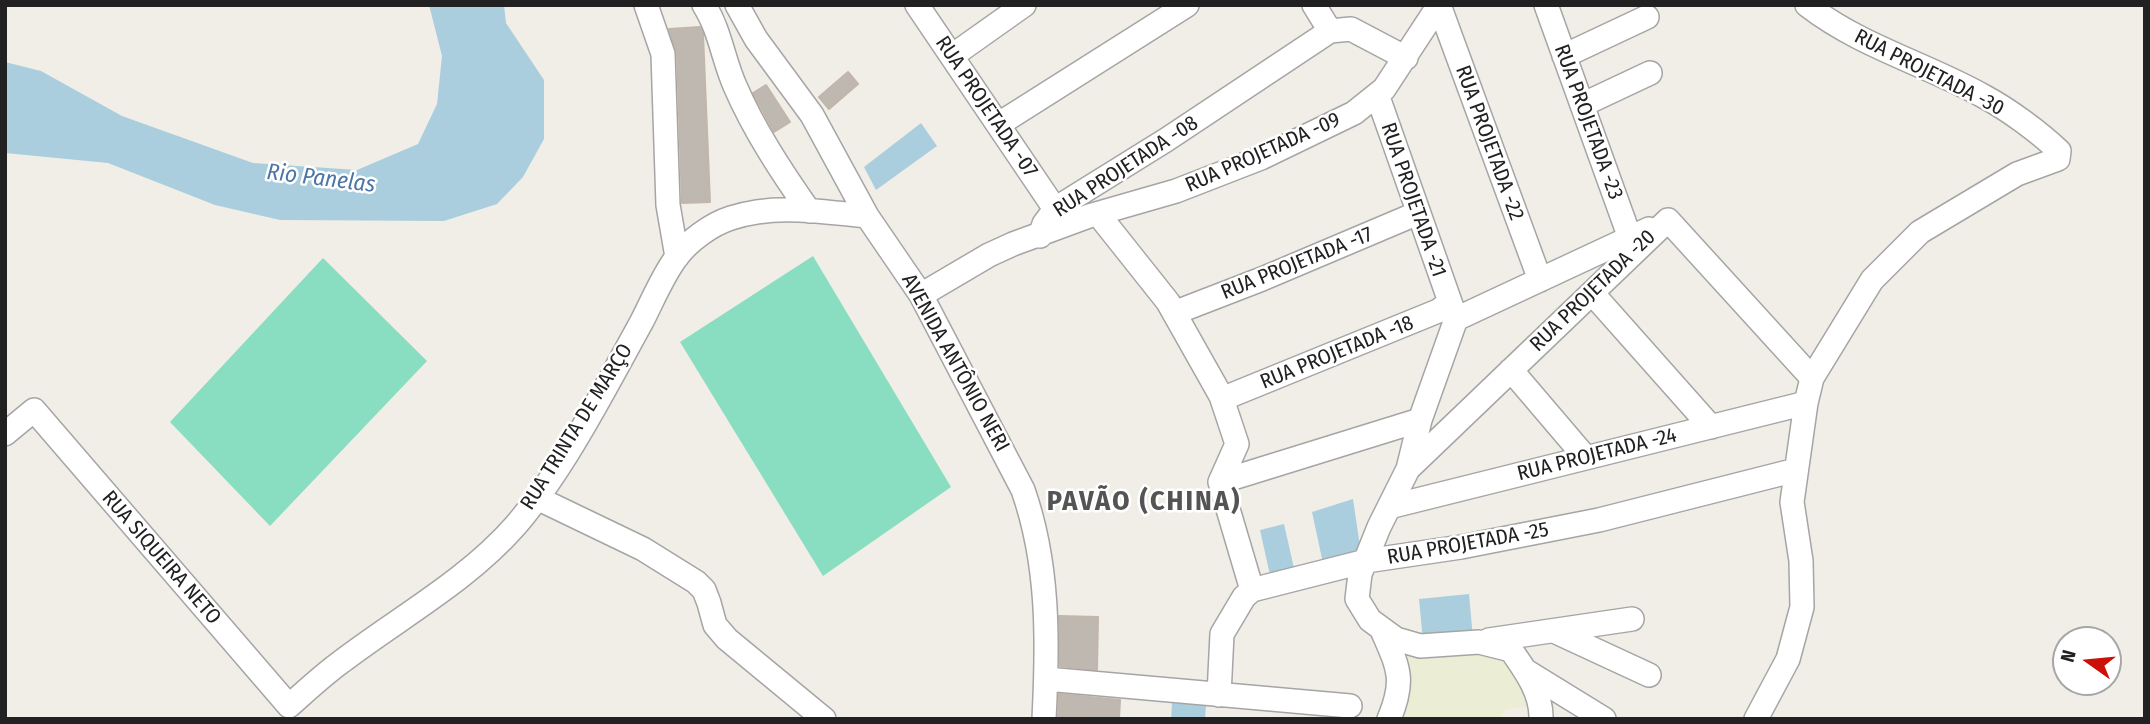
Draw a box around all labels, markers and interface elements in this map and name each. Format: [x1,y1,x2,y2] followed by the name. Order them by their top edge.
[1850,24,2008,122] street label: RUA PROJETADA -30
[929,32,1043,182] street label: RUA PROJETADA -07
[1548,41,1628,203] street label: RUA PROJETADA -23
[1449,62,1529,224] street label: RUA PROJETADA -22
[1182,108,1344,198] street label: RUA PROJETADA -09
[1049,111,1203,223] street label: RUA PROJETADA -08
[1375,120,1451,280] street label: RUA PROJETADA -21
[265,159,377,199] water label: Rio Panelas
[1218,222,1376,306] street label: RUA PROJETADA -17
[1525,225,1661,357] street label: RUA PROJETADA -20
[896,270,1014,456] street label: AVENIDA ANTÔNIO NERI
[1257,311,1417,395] street label: RUA PROJETADA -18
[516,339,638,515] street label: RUA TRINTA DE MARÇO
[1515,423,1679,487] street label: RUA PROJETADA -24
[1048,485,1240,519] district label: PAVÃO (CHINA)
[96,486,226,630] street label: RUA SIQUEIRA NETO
[1385,517,1551,571] street label: RUA PROJETADA -25
[2052,626,2122,696] north arrow
[2056,647,2081,664] text: N

